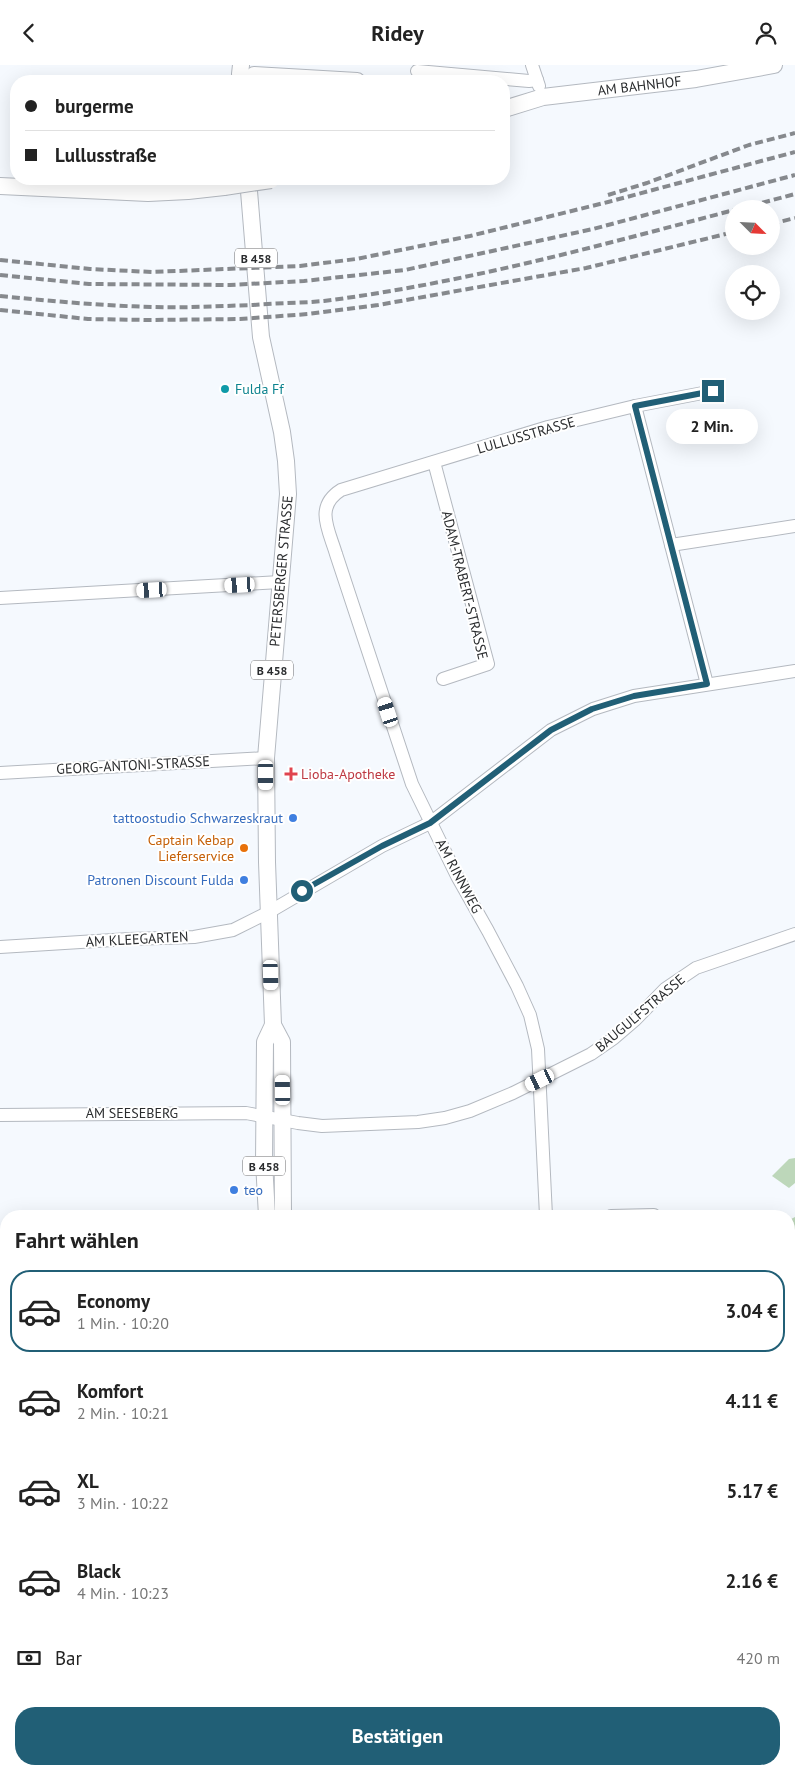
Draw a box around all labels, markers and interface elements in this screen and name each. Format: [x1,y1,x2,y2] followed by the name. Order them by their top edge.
[15,19,43,47] icon: back
[371,19,424,47] text: Ridey
[752,19,780,47] icon: person
[597,72,683,100] street label: AM BAHNHOF
[55,94,134,118] text: burgerme
[55,143,157,167] text: Lullusstraße
[725,200,780,255] north arrow
[725,200,780,320] map controls
[235,249,277,267] road number: B 458
[725,265,780,320] button: locate
[235,380,284,398] place label: Fulda Ff
[702,380,724,402] route end
[219,383,231,395] marker: Fulda Ff
[667,409,759,443] callout: 2 Min.
[475,412,577,458] street label: LULLUSSTRASSE
[691,416,733,436] text: 2 Min.
[265,495,297,647] street label: PETERSBERGER STRASSE
[438,509,492,661] street label: ADAM-TRABERT-STRASSE
[224,577,255,593] car
[136,582,167,598] car
[251,661,293,679] road number: B 458
[376,695,399,729] car
[56,752,210,778] street label: GEORG-ANTONI-STRASSE
[258,760,273,790] car
[301,765,395,783] place label: Lioba-Apotheke
[285,768,297,780] marker: Lioba-Apotheke
[113,809,283,827] place label: tattoostudio Schwarzeskraut
[287,812,299,824] marker: tattoostudio Schwarzeskraut
[148,831,234,865] place label: Captain Kebap Lieferservice
[432,836,486,916] street label: AM RINNWEG
[238,842,250,854] marker: Captain Kebap Lieferservice
[87,871,234,889] place label: Patronen Discount Fulda
[238,874,250,886] marker: Patronen Discount Fulda
[291,880,313,902] route start
[85,927,189,951] street label: AM KLEEGARTEN
[262,960,279,990] car
[592,970,688,1056] street label: BAUGULFSTRASSE
[523,1067,556,1093] car
[275,1075,290,1105] car
[86,1104,178,1122] street label: AM SEESEBERG
[243,1157,285,1175] road number: B 458
[244,1181,263,1199] place label: teo
[228,1184,240,1196] marker: teo
[15,1226,139,1254] text: Fahrt wählen
[17,1289,62,1334] icon: car
[77,1289,150,1313] text: Economy
[725,1299,778,1323] text: 3.04 €
[77,1313,169,1333] text: 1 Min. · 10:20
[17,1379,62,1424] icon: car
[77,1379,143,1403] text: Komfort
[725,1389,778,1413] text: 4.11 €
[77,1403,169,1423] text: 2 Min. · 10:21
[17,1469,62,1514] icon: car
[77,1469,99,1493] text: XL
[726,1479,778,1503] text: 5.17 €
[77,1493,169,1513] text: 3 Min. · 10:22
[17,1559,62,1604] icon: car
[77,1559,121,1583] text: Black
[725,1569,778,1593] text: 2.16 €
[77,1583,169,1603] text: 4 Min. · 10:23
[15,1644,43,1672] icon: cash
[55,1646,82,1670] text: Bar
[737,1648,780,1668] text: 420 m
[15,1707,780,1765] button: Bestätigen

